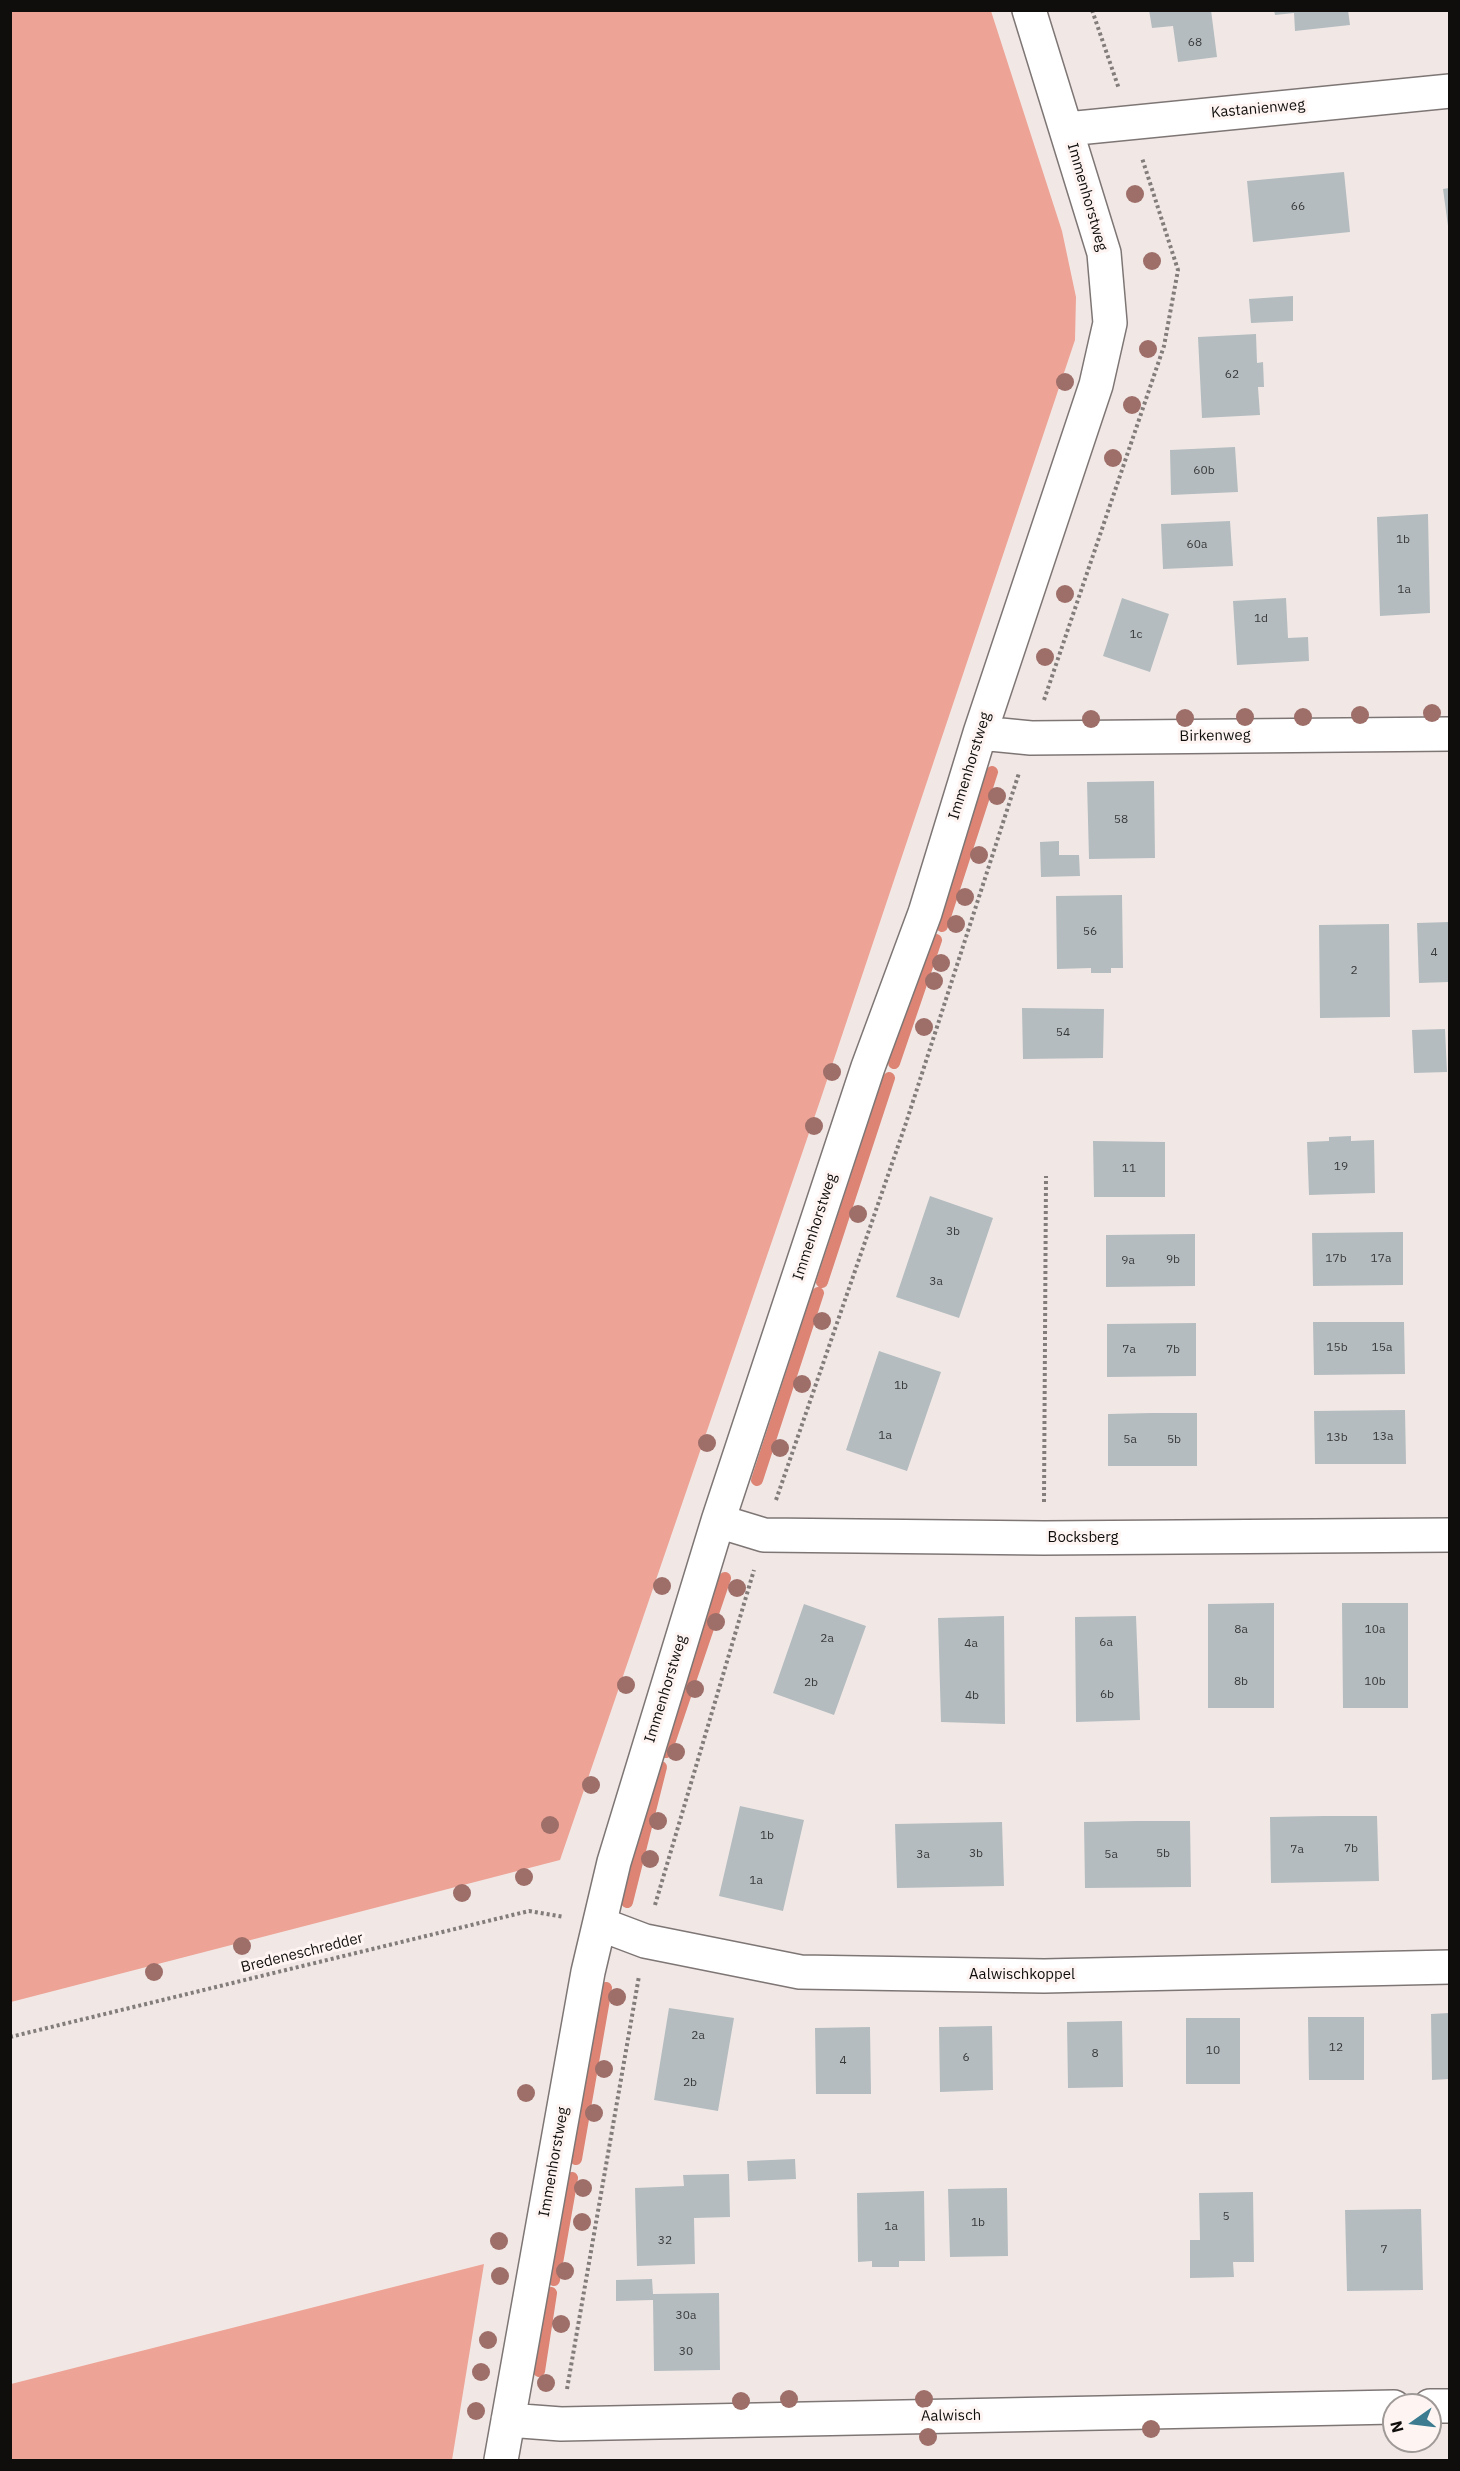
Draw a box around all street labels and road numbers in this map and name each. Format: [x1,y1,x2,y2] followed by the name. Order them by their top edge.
[1210,96,1306,122] street label: Kastanienweg
[1063,141,1111,253] street label: Immenhorstweg
[945,710,995,822] street label: Immenhorstweg
[1179,726,1251,746] street label: Birkenweg
[789,1171,841,1283] street label: Immenhorstweg
[1048,1529,1118,1547] street label: Bocksberg
[641,1633,691,1745] street label: Immenhorstweg
[239,1929,365,1977] street label: Bredeneschredder
[969,1966,1075,1984] street label: Aalwischkoppel
[535,2106,573,2218] street label: Immenhorstweg
[921,2406,981,2426] street label: Aalwisch

